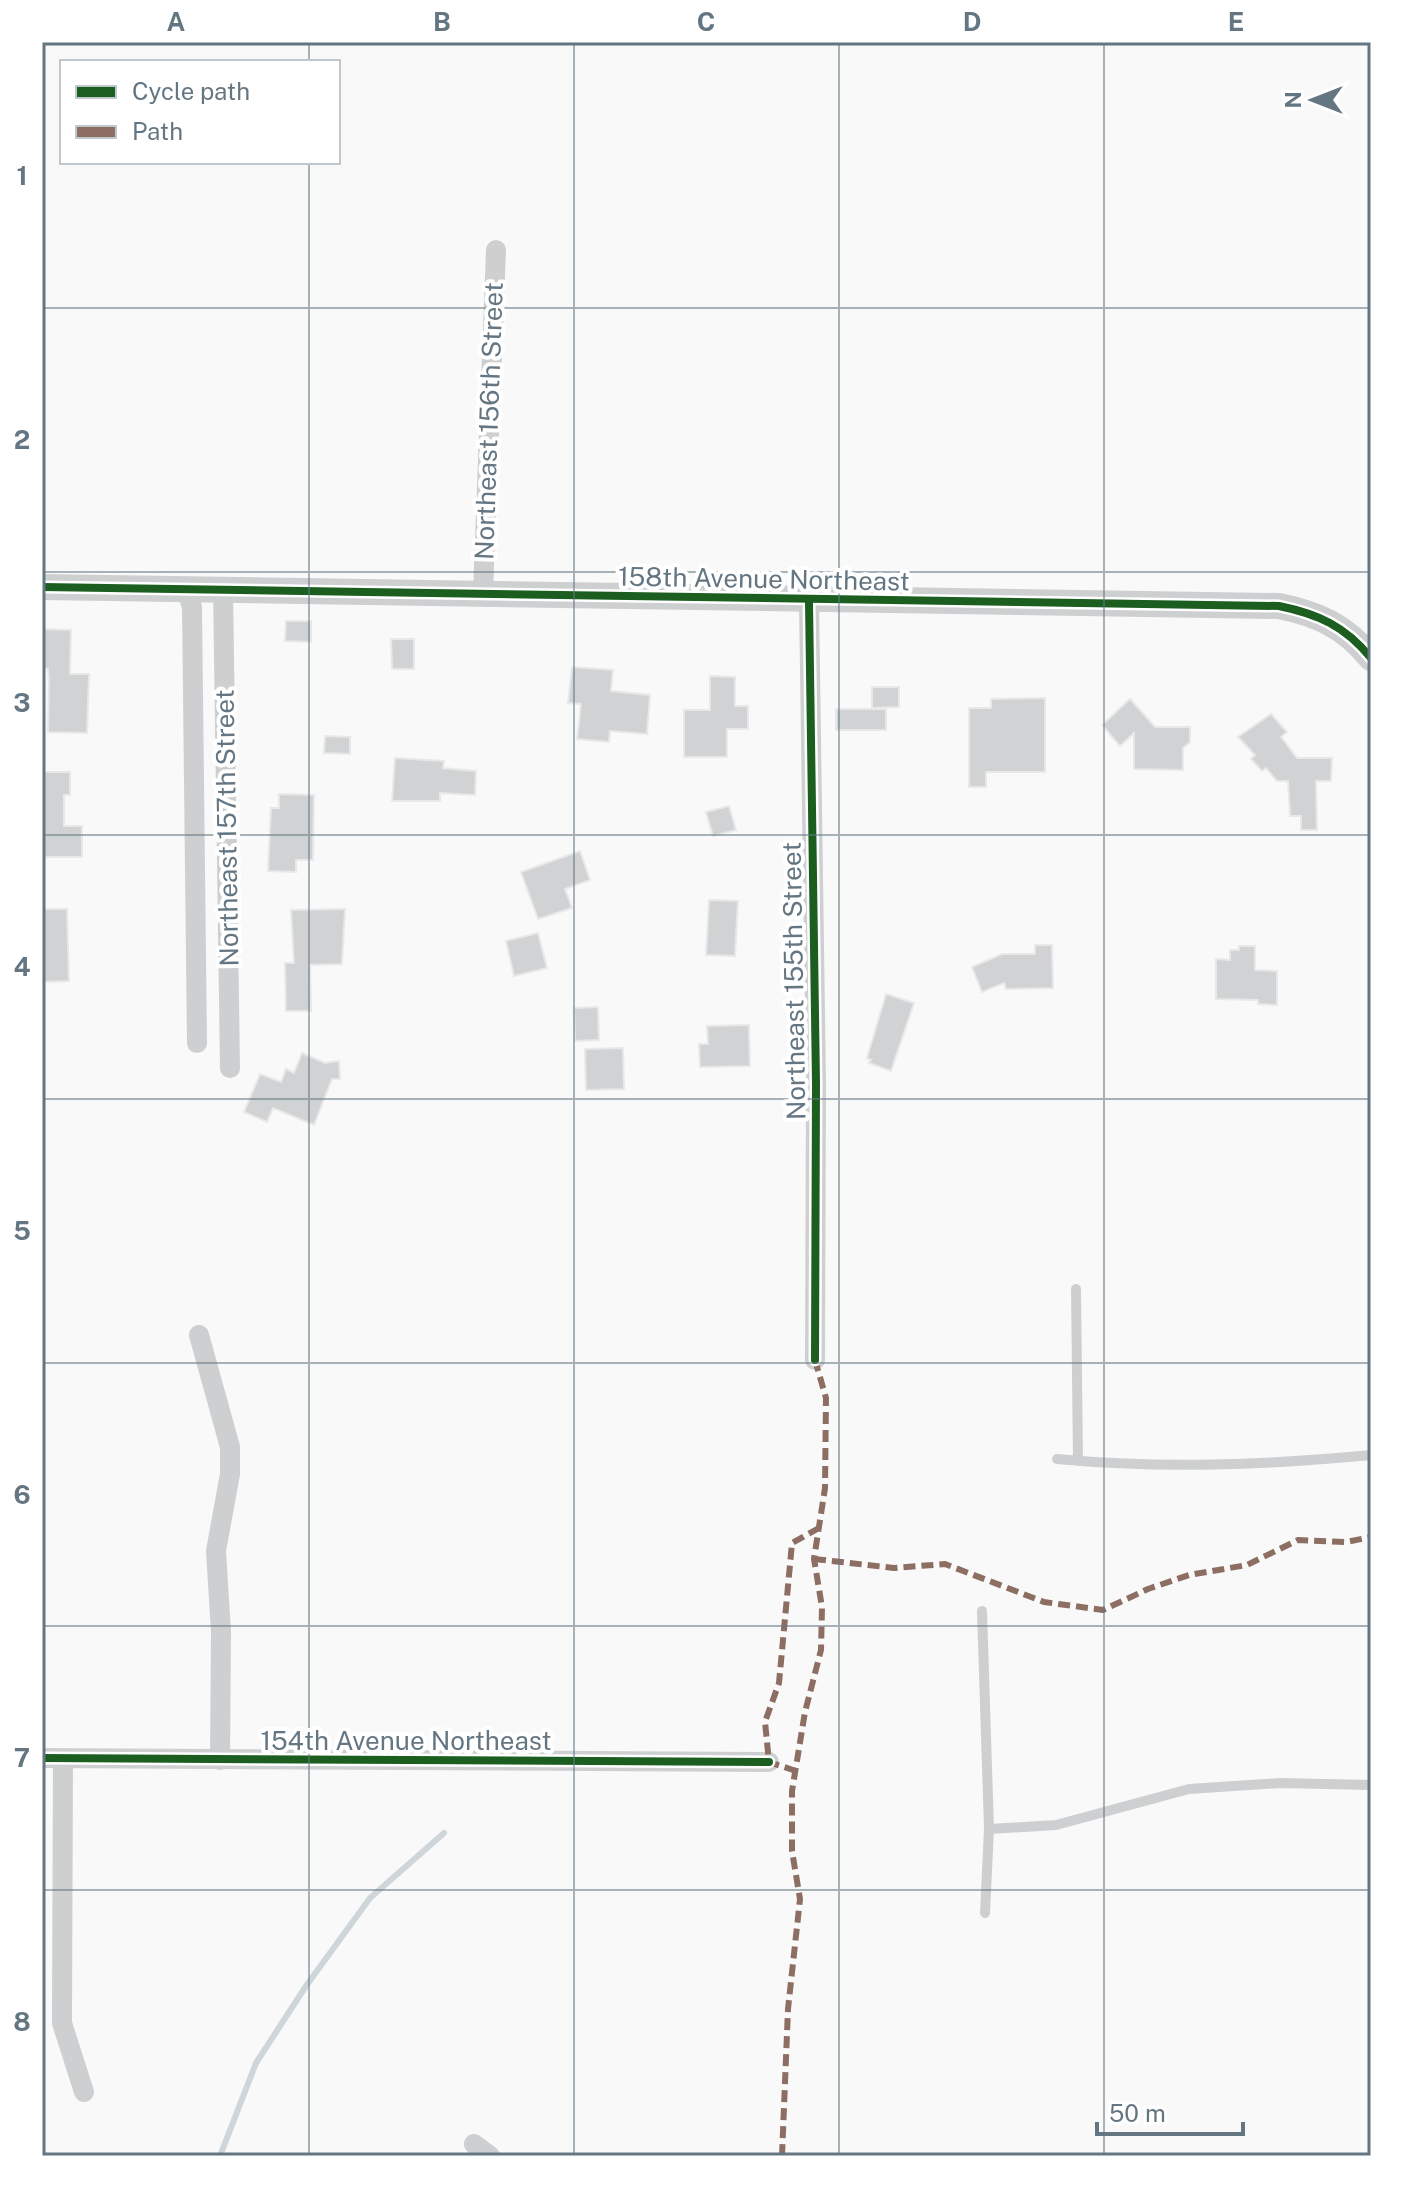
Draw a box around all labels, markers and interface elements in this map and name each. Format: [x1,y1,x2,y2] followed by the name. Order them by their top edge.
[167,6,186,37] text: A
[433,6,451,37] text: B
[697,6,715,37] text: C
[963,6,981,37] text: D
[1228,6,1244,37] text: E
[60,60,340,164] legend
[1273,60,1353,140] north arrow
[132,77,250,105] text: Cycle path
[1280,91,1306,109] text: N
[132,117,183,145] text: Path
[16,160,28,191] text: 1
[468,282,509,560] street label: Northeast 156th Street
[14,424,30,455] text: 2
[618,560,910,597] street label: 158th Avenue Northeast
[13,687,31,718] text: 3
[209,689,244,967] street label: Northeast 157th Street
[776,842,811,1120] street label: Northeast 155th Street
[13,951,31,982] text: 4
[13,1215,31,1246] text: 5
[13,1479,31,1510] text: 6
[260,1725,552,1756] street label: 154th Avenue Northeast
[14,1742,30,1773] text: 7
[13,2006,31,2037] text: 8
[1097,2086,1243,2136] scale bar
[1109,2099,1166,2127] text: 50 m

